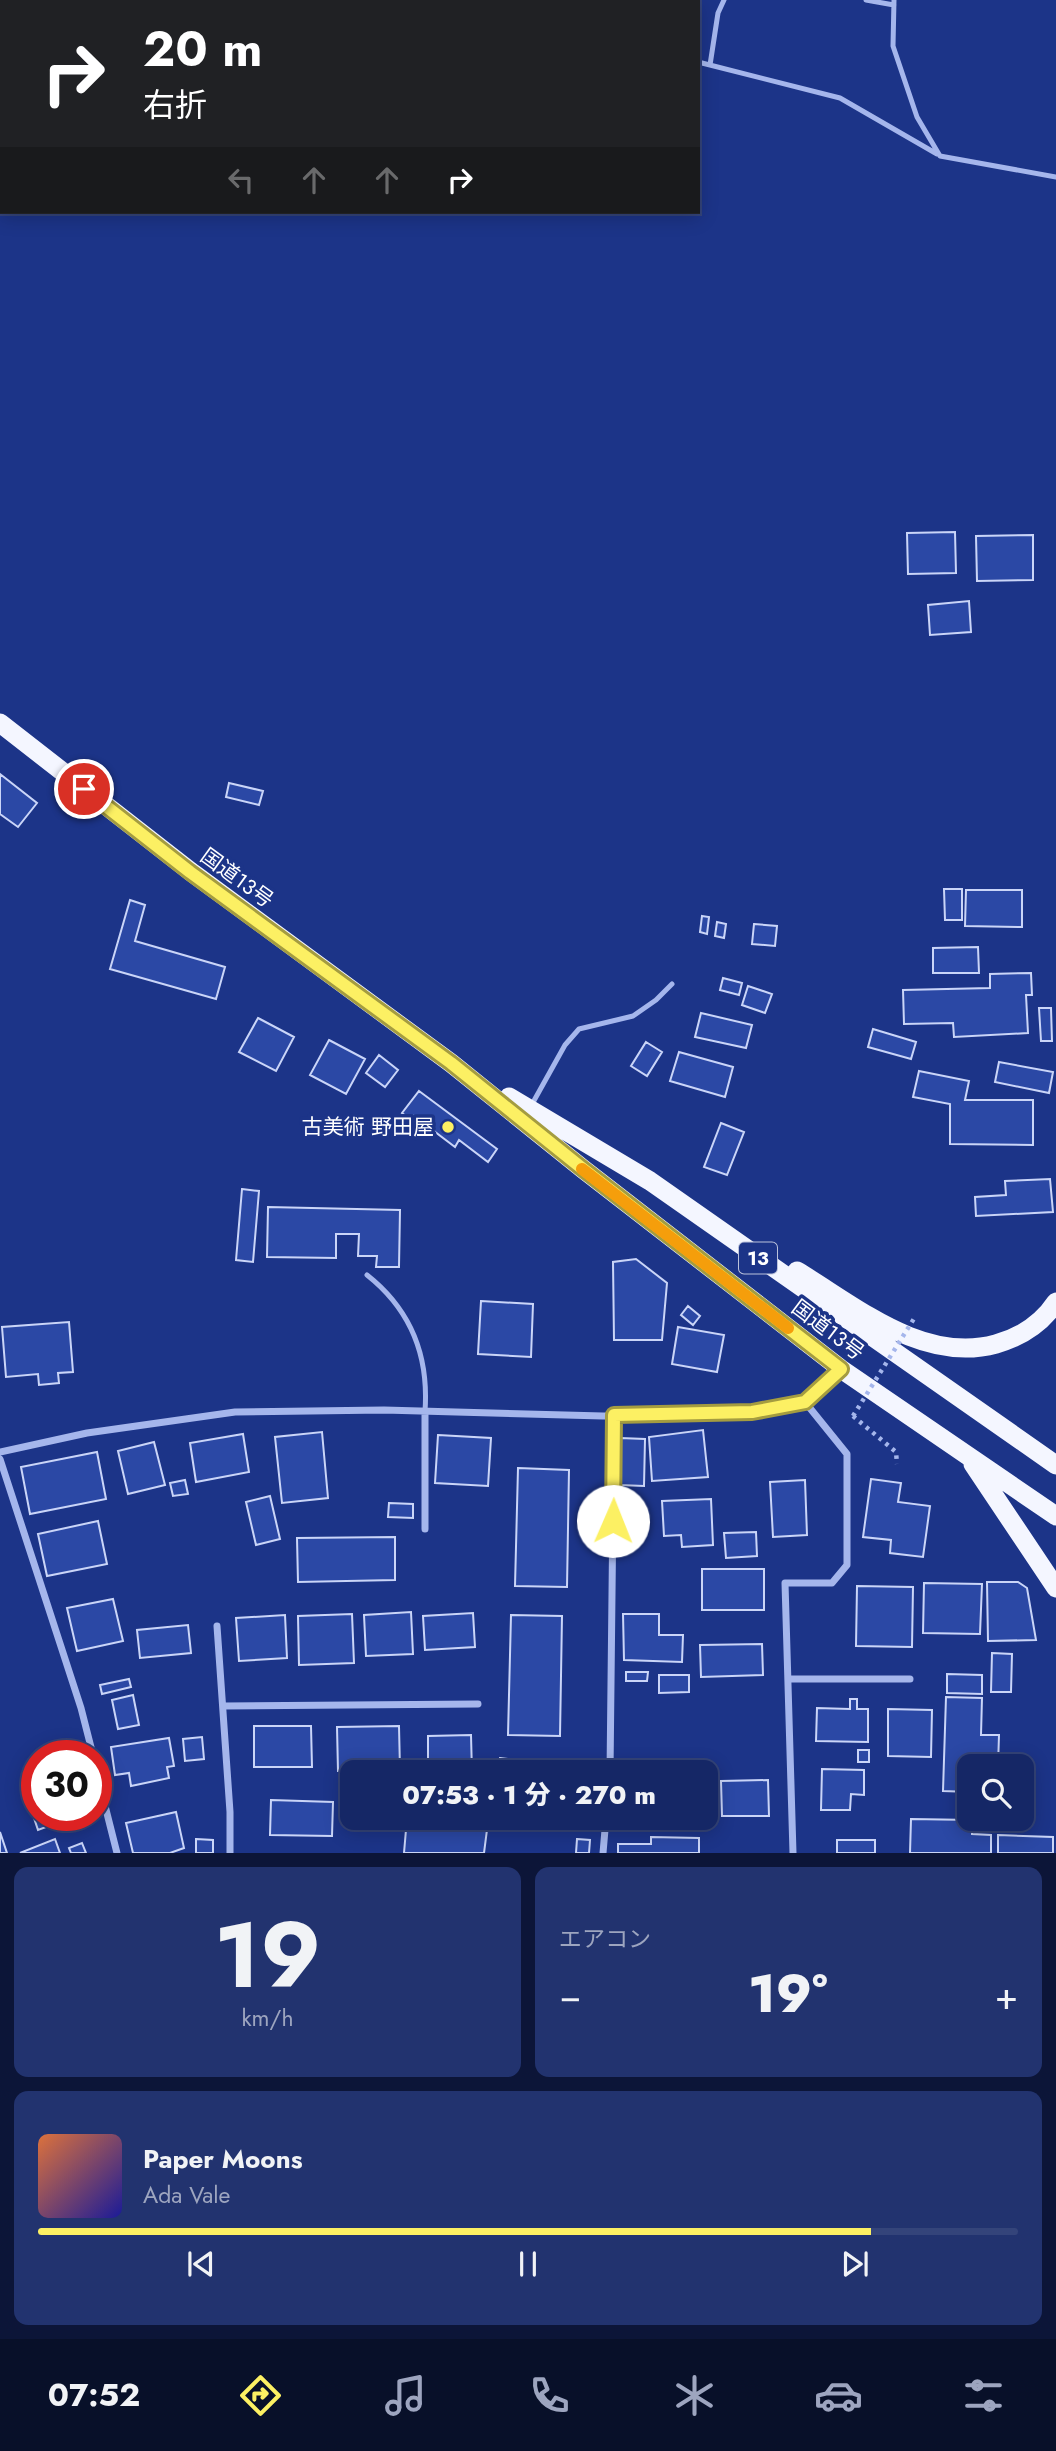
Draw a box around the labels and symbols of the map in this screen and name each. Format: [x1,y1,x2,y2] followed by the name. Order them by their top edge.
[54,759,114,819] pin
[194,841,280,915] street label: 国道13号
[302,1112,434,1142] place label: 古美術 野田屋
[440,1119,456,1135] marker: 古美術 野田屋
[739,1242,777,1274] road number: 13
[785,1293,871,1367] street label: 国道13号
[576,1484,650,1558] position arrow
[21,1740,112,1831] speed limit sign: 30

